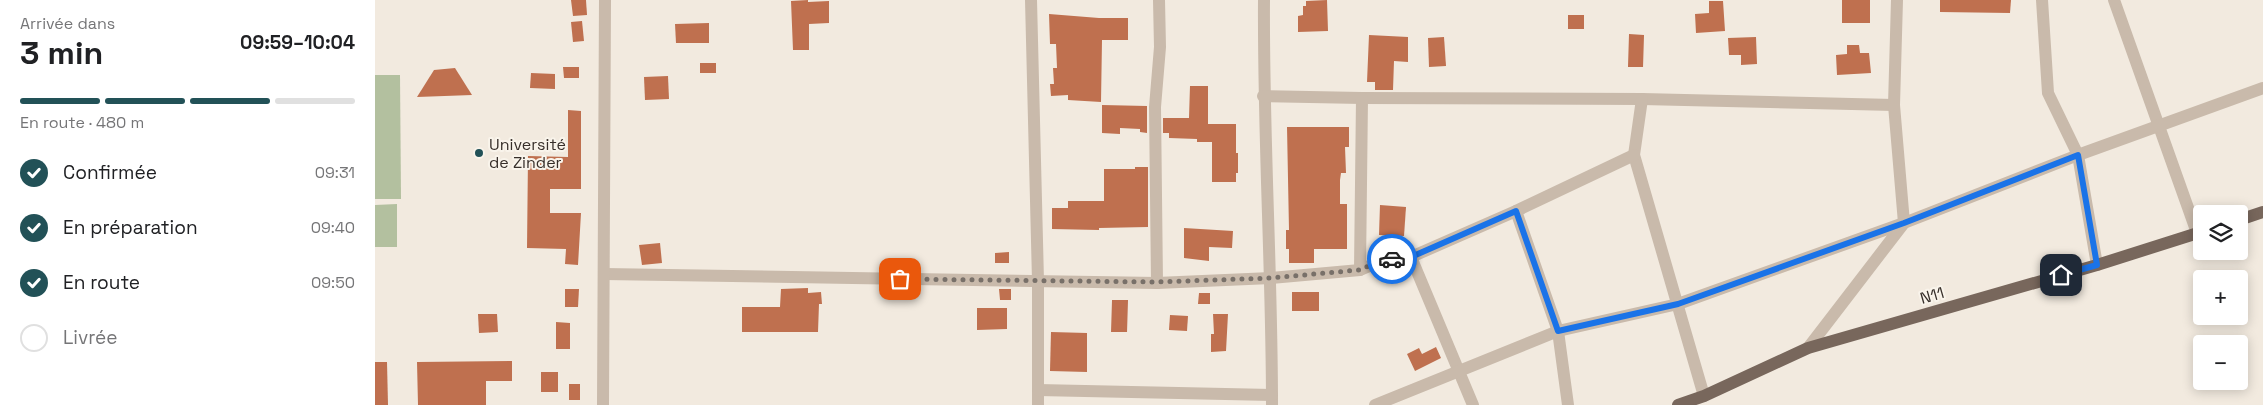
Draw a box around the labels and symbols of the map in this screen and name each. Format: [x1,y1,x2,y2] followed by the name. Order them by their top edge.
[489,134,566,173] place label: Université de Zinder
[473,147,485,159] marker: Université de Zinder
[1367,234,1417,284] courier
[2040,254,2082,296] pin
[879,258,921,300] pin
[1918,282,1947,309] street label: N11

